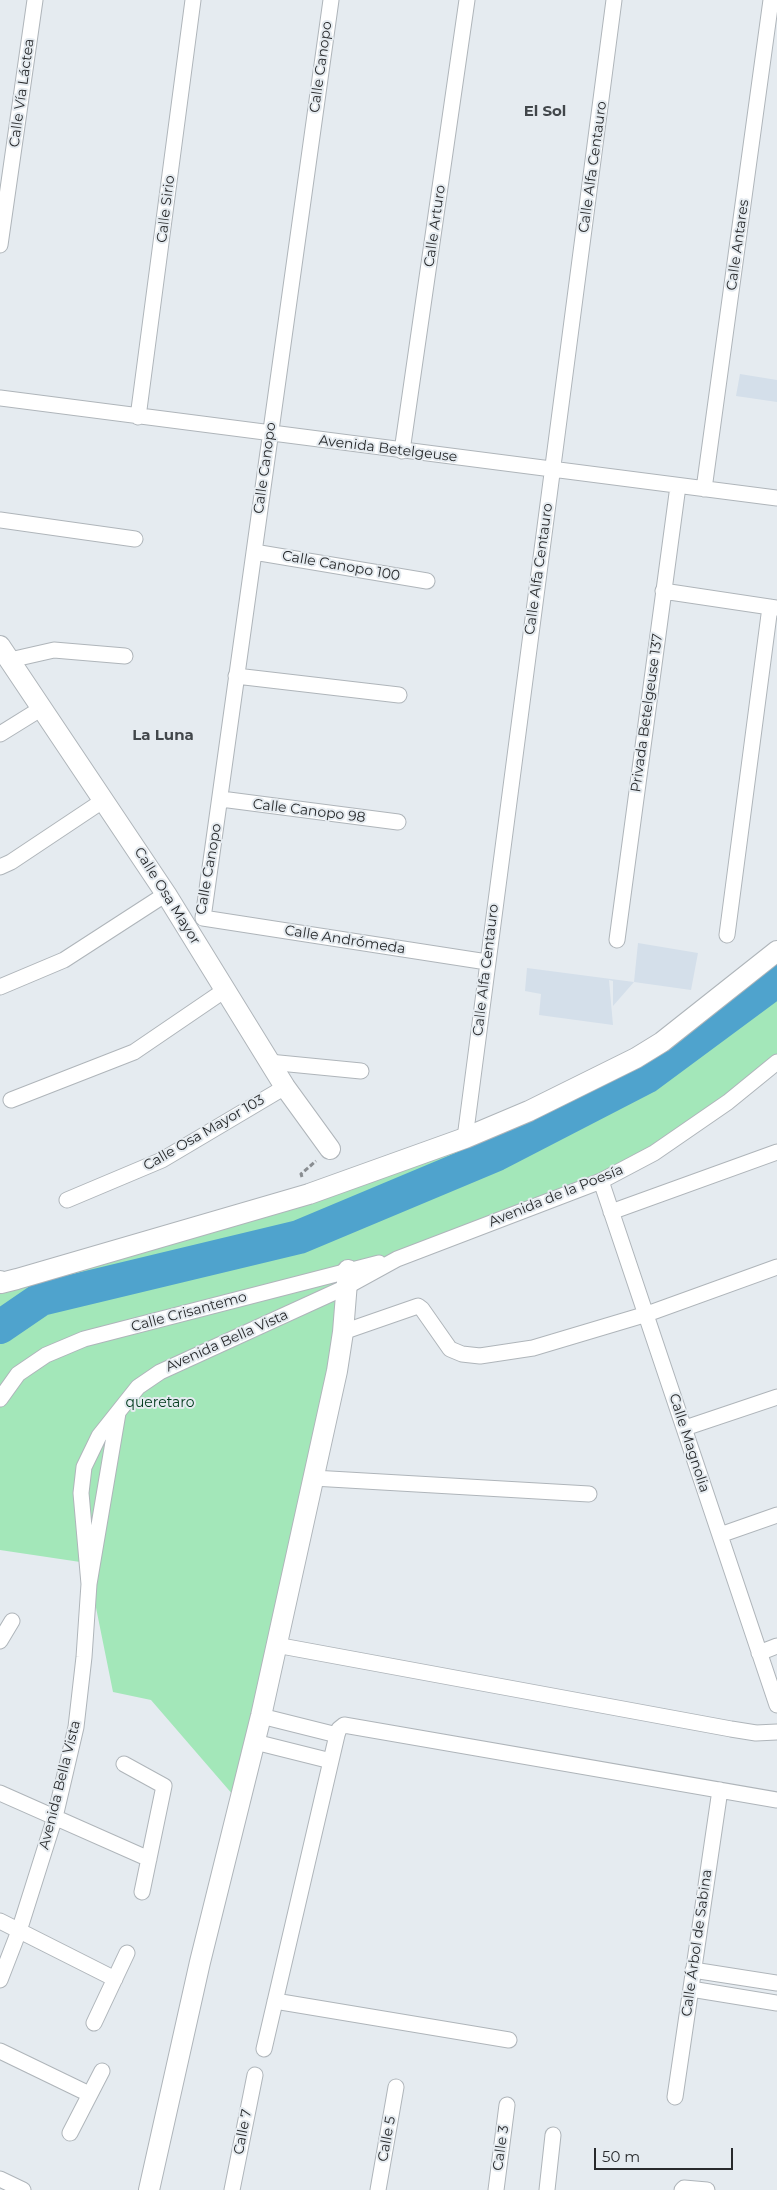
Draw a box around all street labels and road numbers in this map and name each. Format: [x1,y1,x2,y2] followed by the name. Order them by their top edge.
[306,20,336,114] street label: Calle Canopo
[6,38,38,148] street label: Calle Vía Láctea
[575,100,611,234] street label: Calle Alfa Centauro
[154,174,178,244] street label: Calle Sirio
[421,184,449,268] street label: Calle Arturo
[723,198,753,292] street label: Calle Antares
[250,421,280,515] street label: Calle Canopo
[318,432,458,466] street label: Avenida Betelgeuse
[521,502,557,636] street label: Calle Alfa Centauro
[281,547,401,585] street label: Calle Canopo 100
[628,633,666,793] street label: Privada Betelgeuse 137
[252,796,366,826] street label: Calle Canopo 98
[193,822,225,916] street label: Calle Canopo
[130,844,204,948] street label: Calle Osa Mayor
[470,903,502,1037] street label: Calle Alfa Centauro
[283,922,407,958] street label: Calle Andrómeda
[140,1091,268,1175] street label: Calle Osa Mayor 103
[486,1161,626,1231] street label: Avenida de la Poesía
[129,1288,249,1336] street label: Calle Crisantemo
[163,1306,291,1376] street label: Avenida Bella Vista
[665,1391,713,1495] street label: Calle Magnolia
[36,1719,84,1851] street label: Avenida Bella Vista
[678,1868,716,2018] street label: Calle Árbol de Sabina
[230,2108,256,2156] street label: Calle 7
[375,2115,399,2163] street label: Calle 5
[490,2124,512,2172] street label: Calle 3

